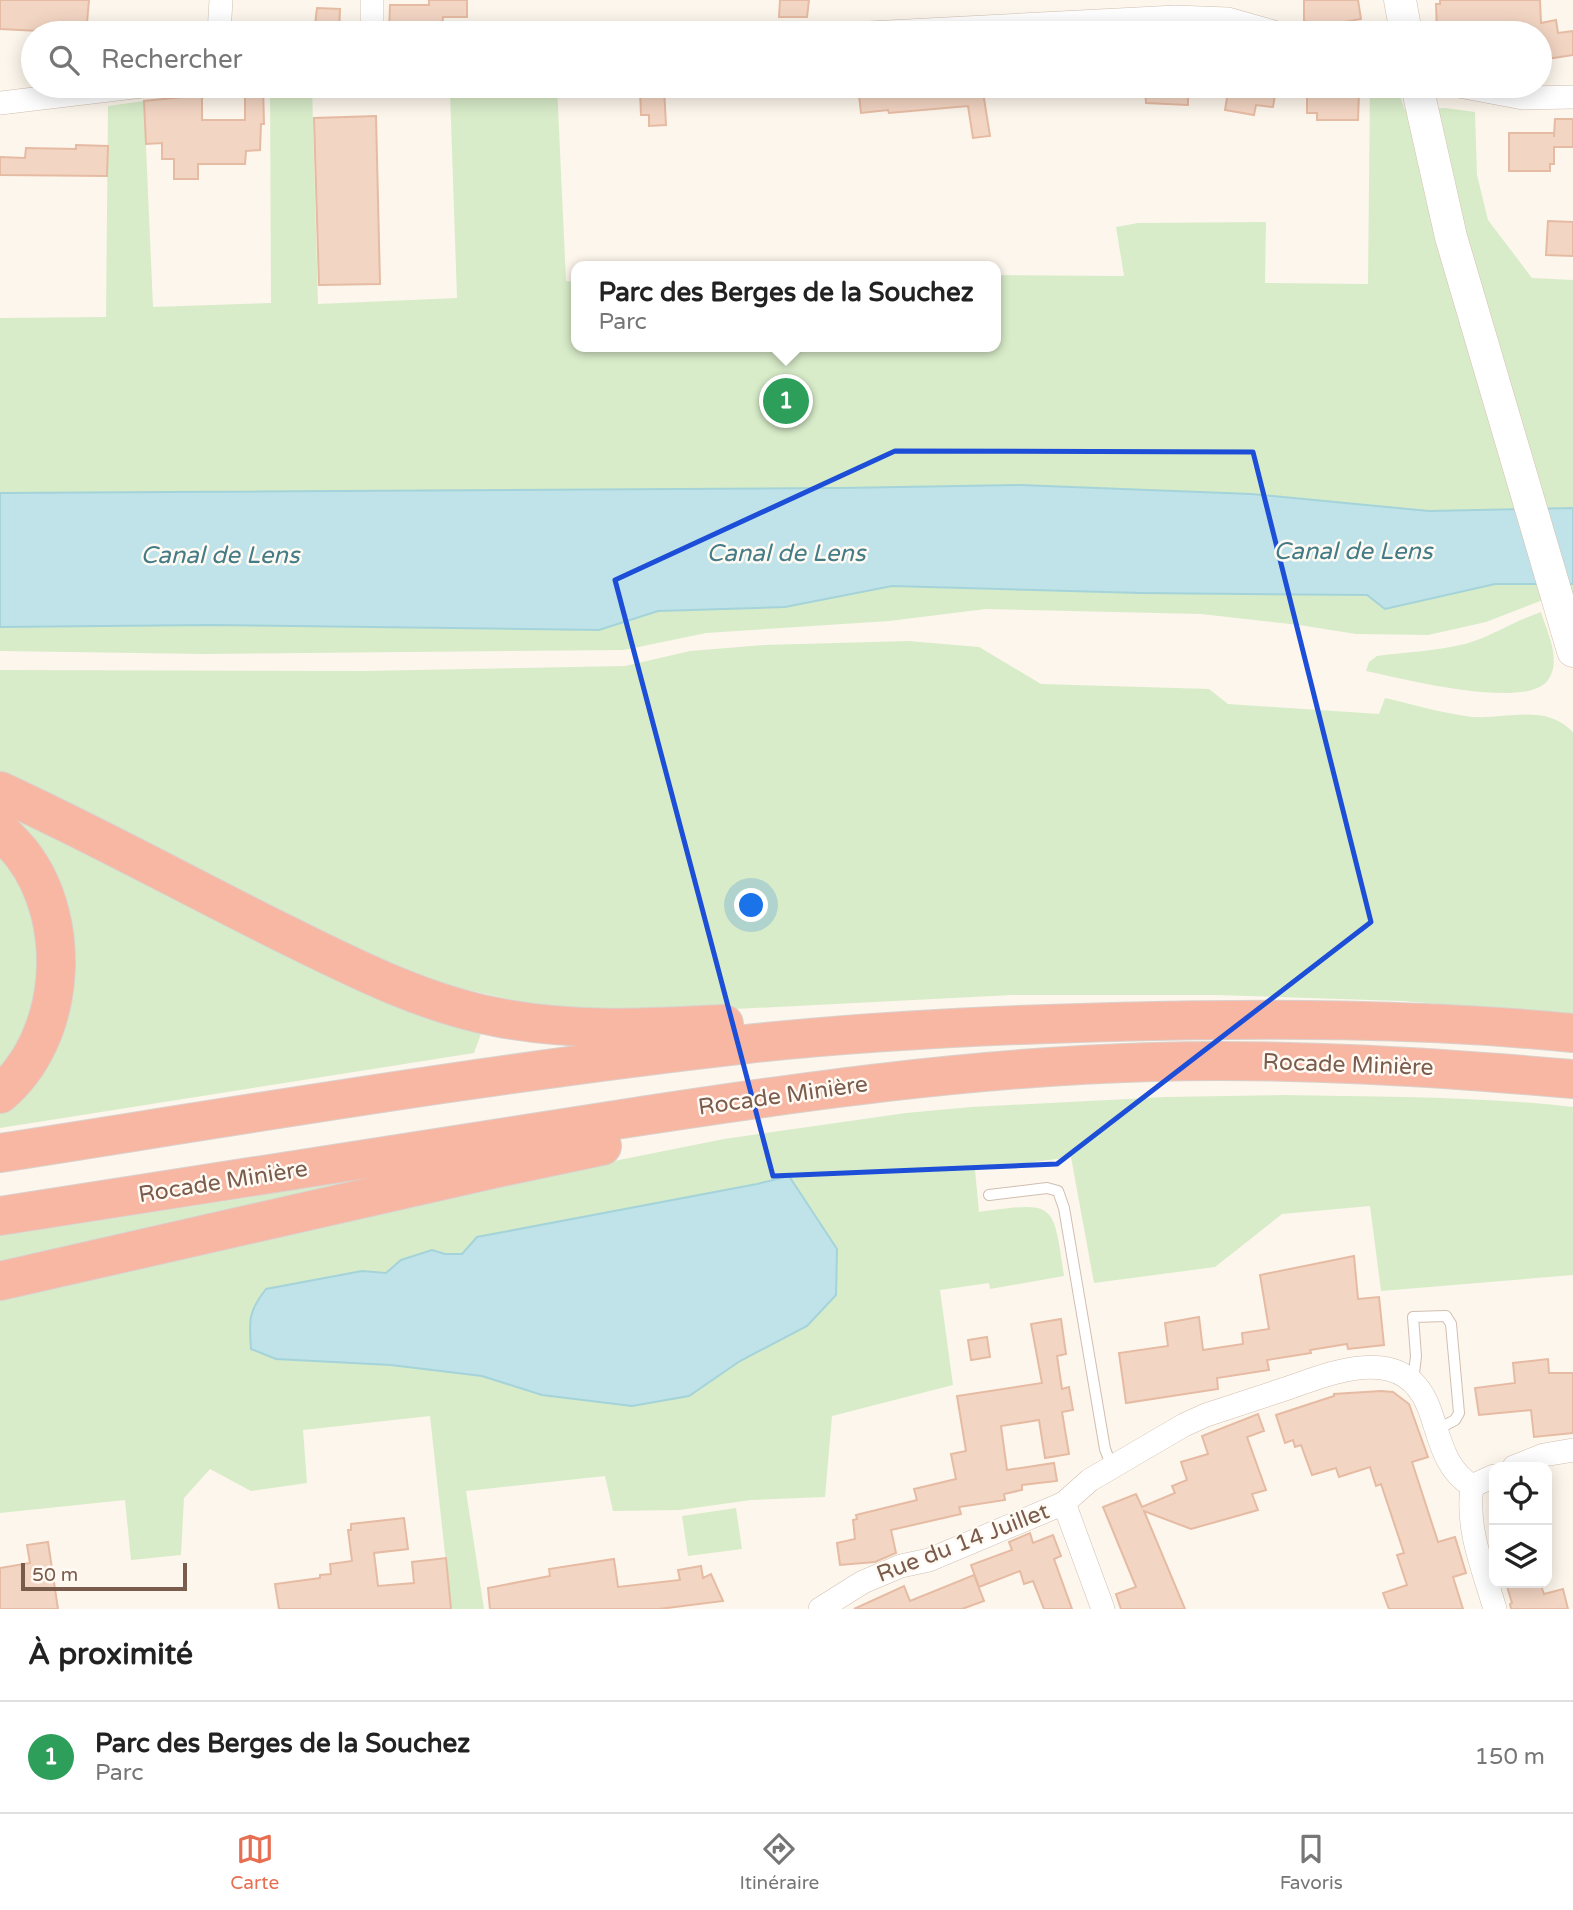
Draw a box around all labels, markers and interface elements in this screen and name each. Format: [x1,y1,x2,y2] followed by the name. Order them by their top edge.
[21,21,1552,98] search box
[45,41,83,79] icon: search
[101,44,243,75] text: Rechercher
[571,261,1001,352] popup
[598,277,974,308] text: Parc des Berges de la Souchez
[598,308,647,336] text: Parc
[763,375,809,427] pin: 1
[1274,537,1434,566] water label: Canal de Lens
[707,539,867,568] water label: Canal de Lens
[141,541,301,570] water label: Canal de Lens
[734,888,768,922] your location
[1262,1048,1434,1082] street label: Rocade Minière
[696,1070,870,1122] street label: Rocade Minière
[136,1155,310,1209] street label: Rocade Minière
[1489,1462,1552,1588] map controls
[1489,1462,1552,1525] button: locate
[873,1497,1053,1589] street label: Rue du 14 Juillet
[1489,1525,1552,1588] button: layers
[21,1560,187,1592] scale bar
[32,1564,78,1586] text: 50 m
[28,1636,193,1673] text: À proximité
[95,1728,470,1759] text: Parc des Berges de la Souchez
[44,1743,58,1771] text: 1
[1475,1743,1545,1771] text: 150 m
[95,1759,144,1787] text: Parc
[230,1830,279,1894] tab: Carte
[739,1830,819,1894] tab: Itinéraire
[1280,1830,1343,1894] tab: Favoris

